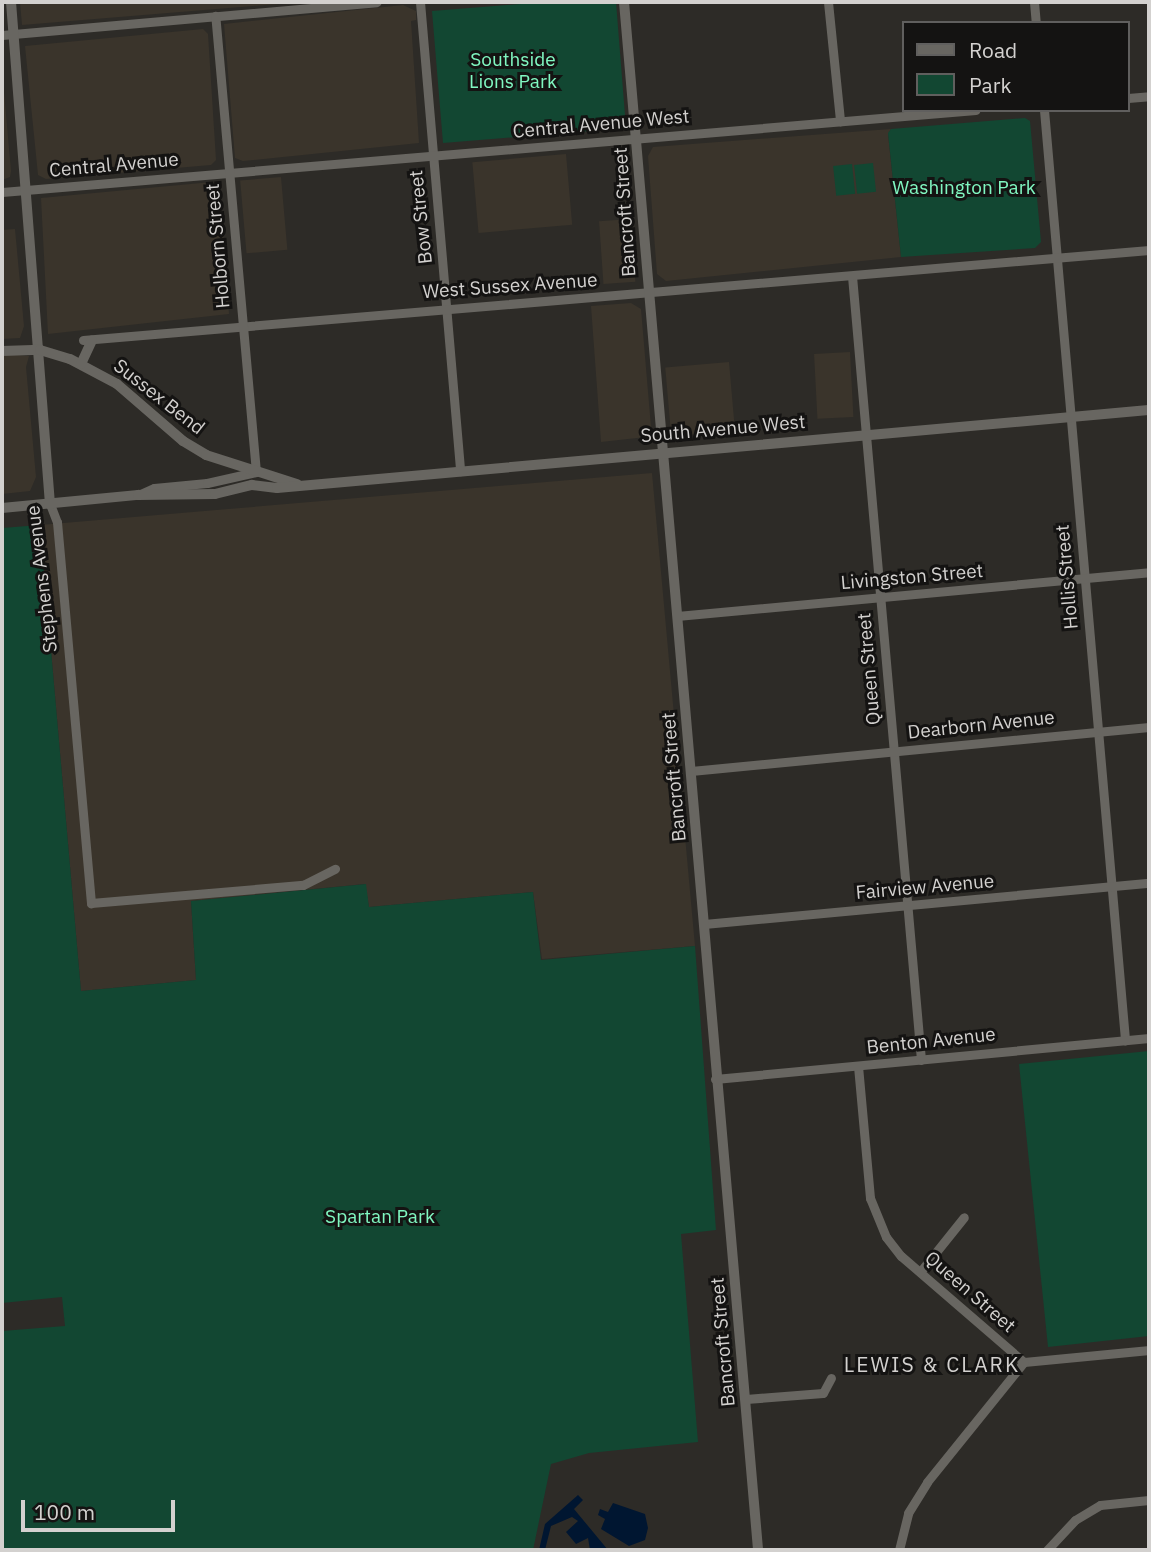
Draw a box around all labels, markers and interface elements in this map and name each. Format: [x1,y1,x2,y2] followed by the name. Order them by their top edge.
[902,21,1130,112] legend
[969,36,1017,64] text: Road
[469,49,557,93] park label: Southside Lions Park
[969,71,1012,99] text: Park
[512,105,690,143] street label: Central Avenue West
[609,146,641,278] street label: Bancroft Street
[48,148,180,182] street label: Central Avenue
[405,169,437,265] street label: Bow Street
[892,177,1036,199] park label: Washington Park
[201,183,235,309] street label: Holborn Street
[422,269,598,303] street label: West Sussex Avenue
[109,354,209,440] street label: Sussex Bend
[640,410,806,448] street label: South Avenue West
[22,504,62,654] street label: Stephens Avenue
[1051,524,1083,630] street label: Hollis Street
[840,559,984,595] street label: Livingston Street
[853,612,885,726] street label: Queen Street
[906,706,1056,744] street label: Dearborn Avenue
[657,711,691,843] street label: Bancroft Street
[855,870,995,904] street label: Fairview Avenue
[865,1023,997,1059] street label: Benton Avenue
[325,1206,435,1228] park label: Spartan Park
[920,1246,1020,1338] street label: Queen Street
[706,1276,740,1408] street label: Bancroft Street
[845,1351,1019,1377] district label: LEWIS & CLARK
[24,1486,178,1530] scale bar
[34,1498,95,1526] text: 100 m

